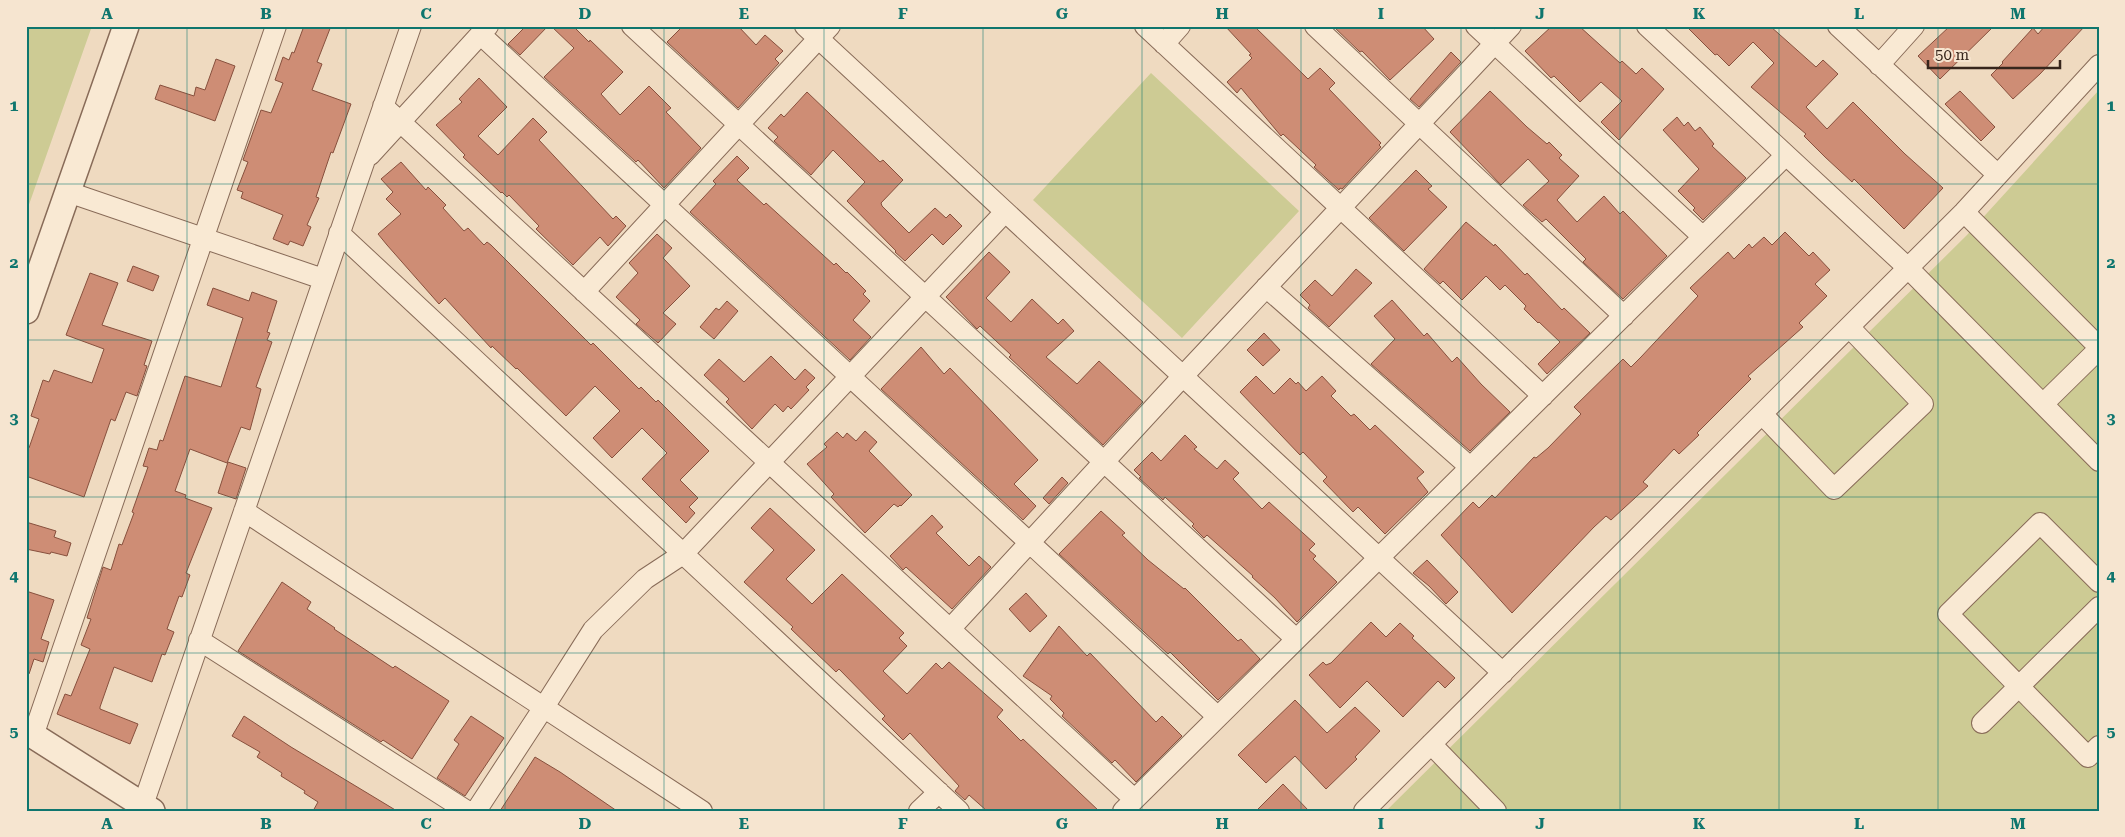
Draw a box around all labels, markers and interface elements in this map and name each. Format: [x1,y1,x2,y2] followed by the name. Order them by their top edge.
[101,4,113,23] text: A
[260,4,272,23] text: B
[420,4,432,23] text: C
[579,4,592,23] text: D
[739,4,749,23] text: E
[898,4,908,23] text: F
[1056,4,1069,23] text: G
[1215,4,1229,23] text: H
[1378,4,1384,23] text: I
[1535,4,1545,23] text: J
[1693,4,1706,23] text: K
[1854,4,1864,23] text: L
[2010,4,2026,23] text: M
[1928,38,2060,70] scale bar
[1935,46,1970,64] text: 50 m
[10,96,19,115] text: 1
[2107,96,2116,115] text: 1
[10,253,19,272] text: 2
[2107,253,2116,272] text: 2
[10,409,19,428] text: 3
[2107,409,2116,428] text: 3
[10,566,19,585] text: 4
[2107,566,2116,585] text: 4
[10,722,19,741] text: 5
[2107,722,2116,741] text: 5
[101,814,113,833] text: A
[260,814,272,833] text: B
[420,814,432,833] text: C
[579,814,592,833] text: D
[739,814,749,833] text: E
[898,814,908,833] text: F
[1056,814,1069,833] text: G
[1215,814,1229,833] text: H
[1378,814,1384,833] text: I
[1535,814,1545,833] text: J
[1693,814,1706,833] text: K
[1854,814,1864,833] text: L
[2010,814,2026,833] text: M

